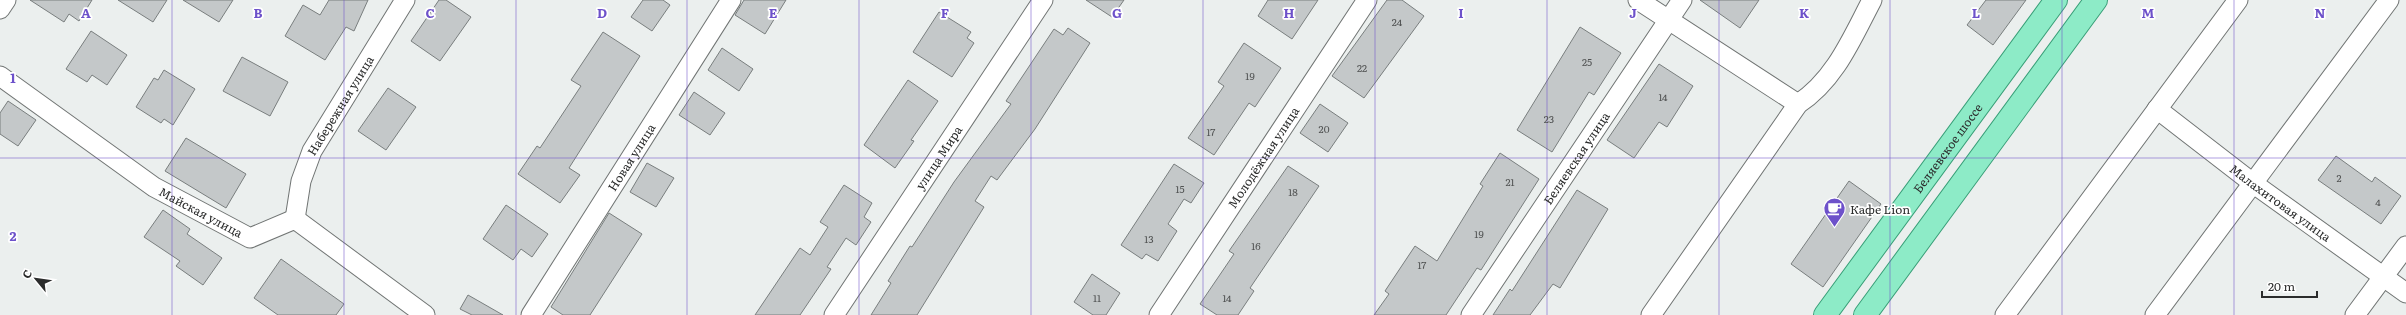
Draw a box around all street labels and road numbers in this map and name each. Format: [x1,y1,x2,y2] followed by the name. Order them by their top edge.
[302,51,378,159] street label: Набережная улица
[1908,100,1986,197] street label: Беляевское шоссе
[1223,103,1304,212] street label: Молодёжная улица
[1539,108,1614,208] street label: Беляевская улица
[603,119,660,194] street label: Новая улица
[911,122,967,193] street label: улица Мира
[2226,160,2335,246] street label: Малахитовая улица
[156,182,247,242] street label: Майская улица

